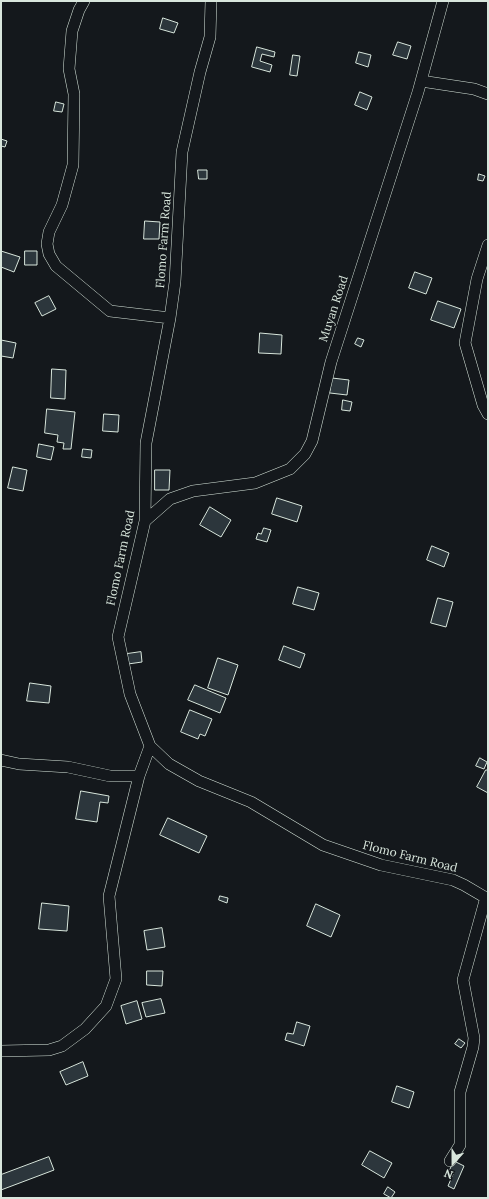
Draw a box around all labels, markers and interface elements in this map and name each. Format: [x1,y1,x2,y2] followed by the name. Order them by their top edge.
[153,191,175,289] street label: Flomo Farm Road
[317,274,351,344] street label: Muyan Road
[104,509,138,607] street label: Flomo Farm Road
[361,838,459,876] street label: Flomo Farm Road
[433,1143,473,1183] north arrow
[442,1166,455,1182] text: N

